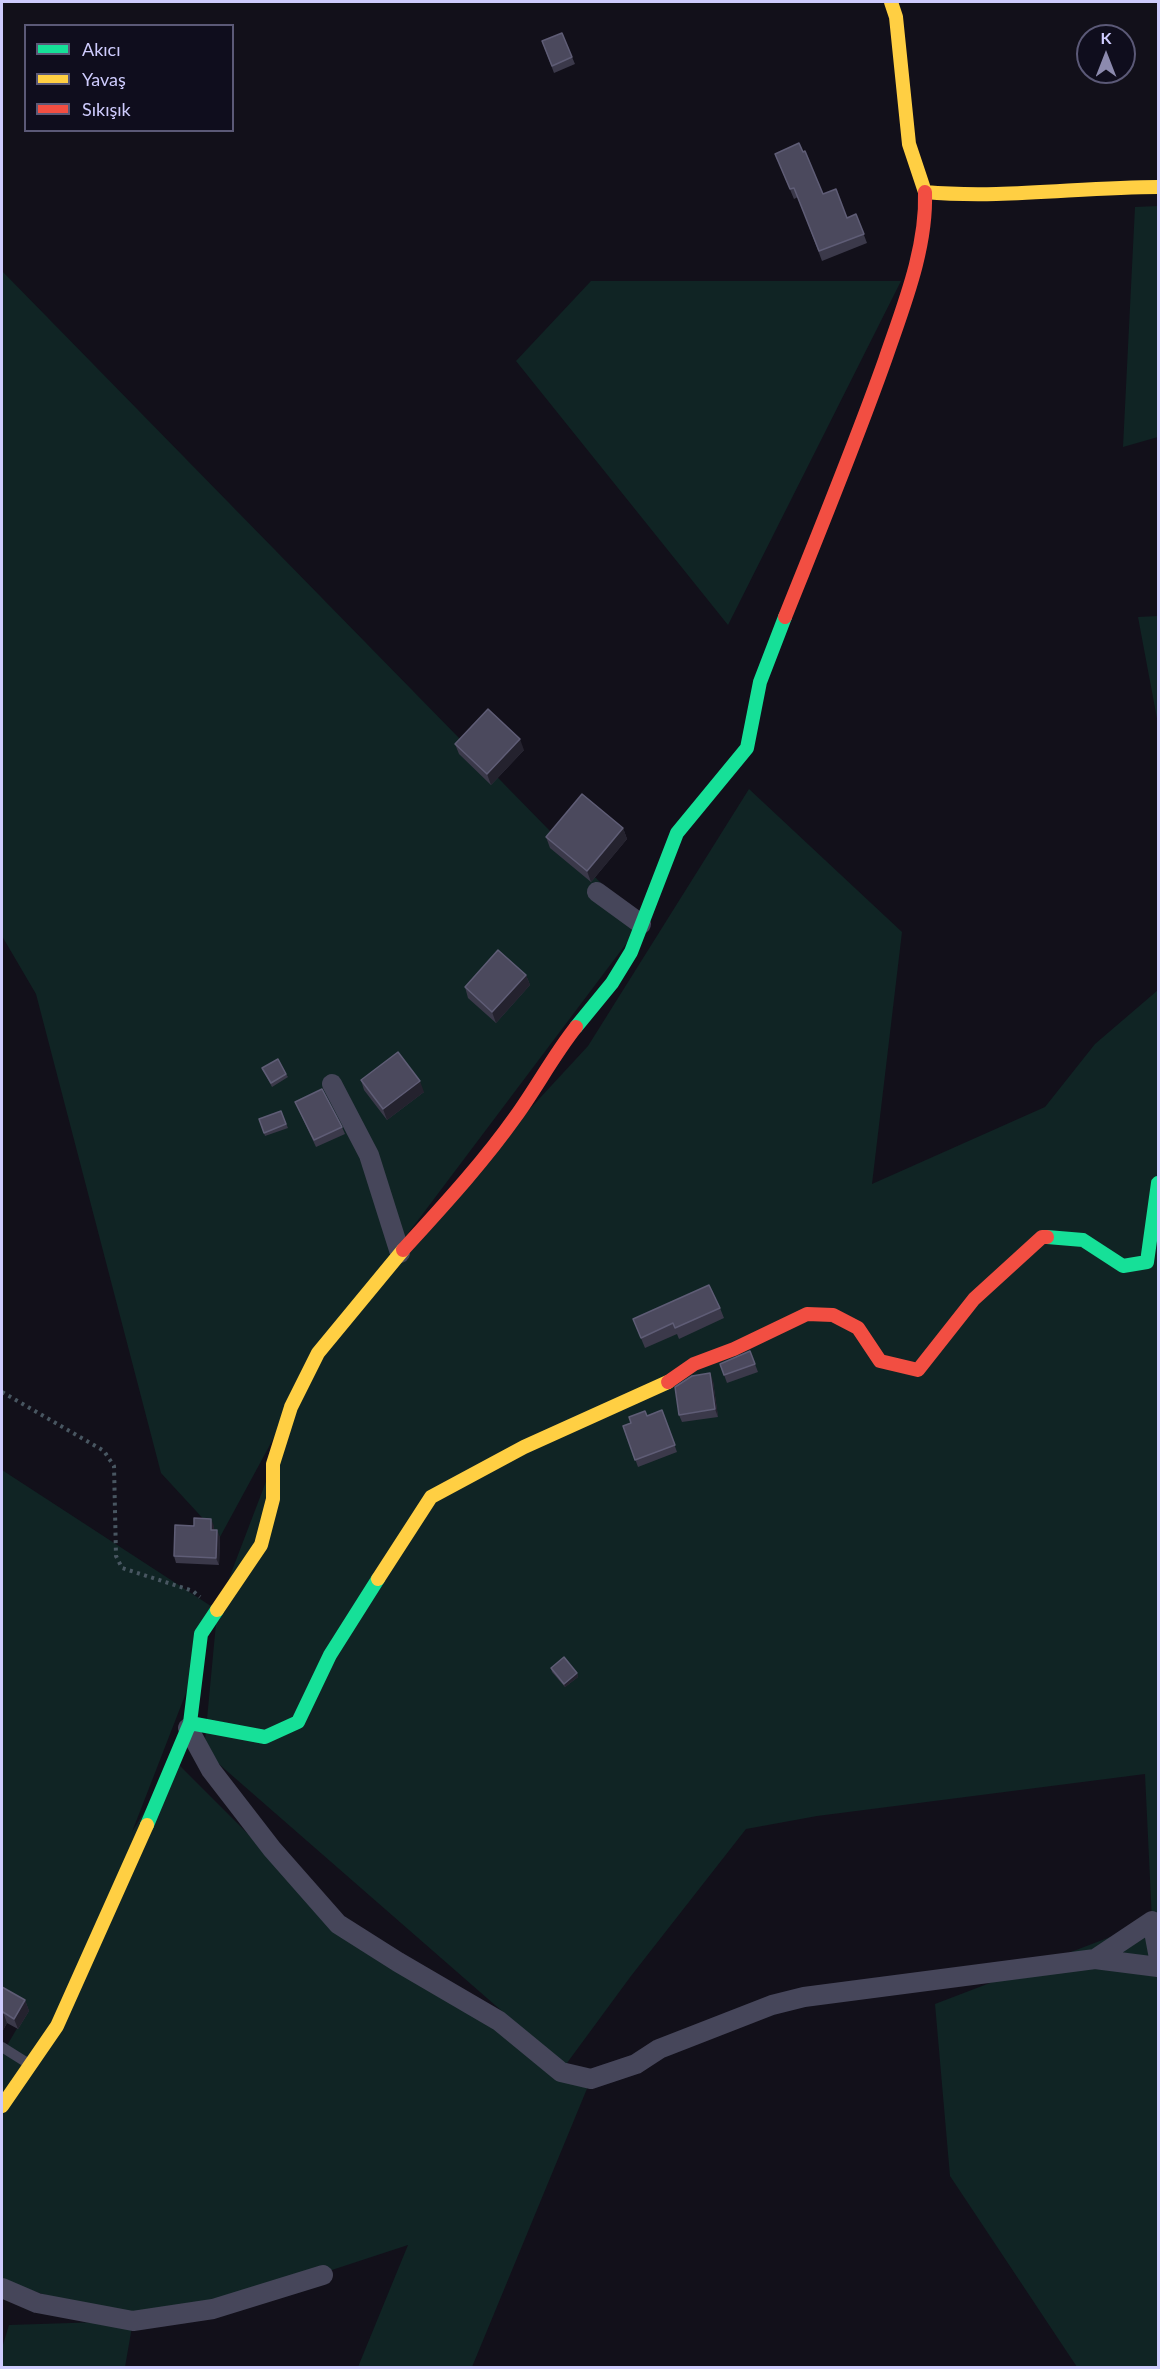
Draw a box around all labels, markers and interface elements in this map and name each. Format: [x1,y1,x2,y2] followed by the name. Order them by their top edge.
[24,24,234,132] legend
[1076,24,1136,84] north arrow
[1101,28,1111,47] text: K
[82,38,121,60] text: Akıcı
[82,68,126,90] text: Yavaş
[82,98,131,120] text: Sıkışık

